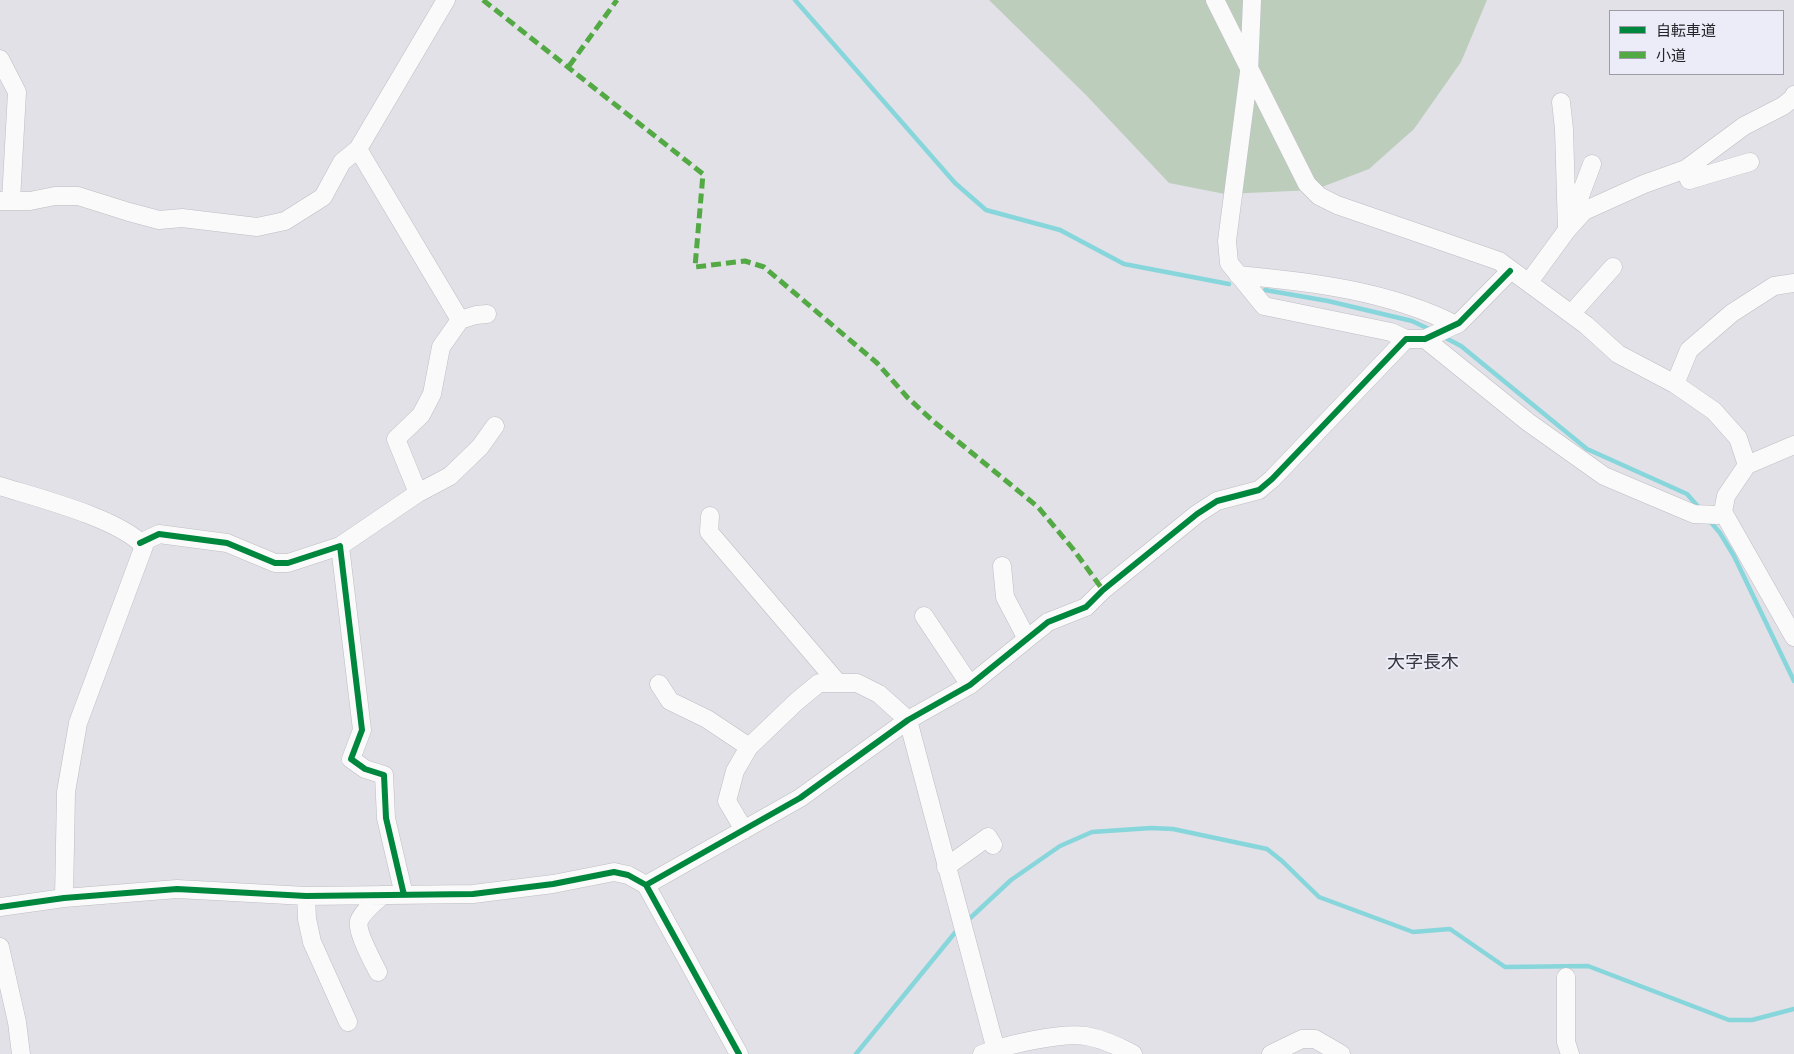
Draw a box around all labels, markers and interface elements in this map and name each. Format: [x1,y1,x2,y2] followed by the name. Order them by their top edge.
[1609,10,1784,75] legend
[1656,20,1716,41] text: 自転車道
[1656,45,1686,66] text: 小道
[1387,652,1459,674] district label: 大字長木

